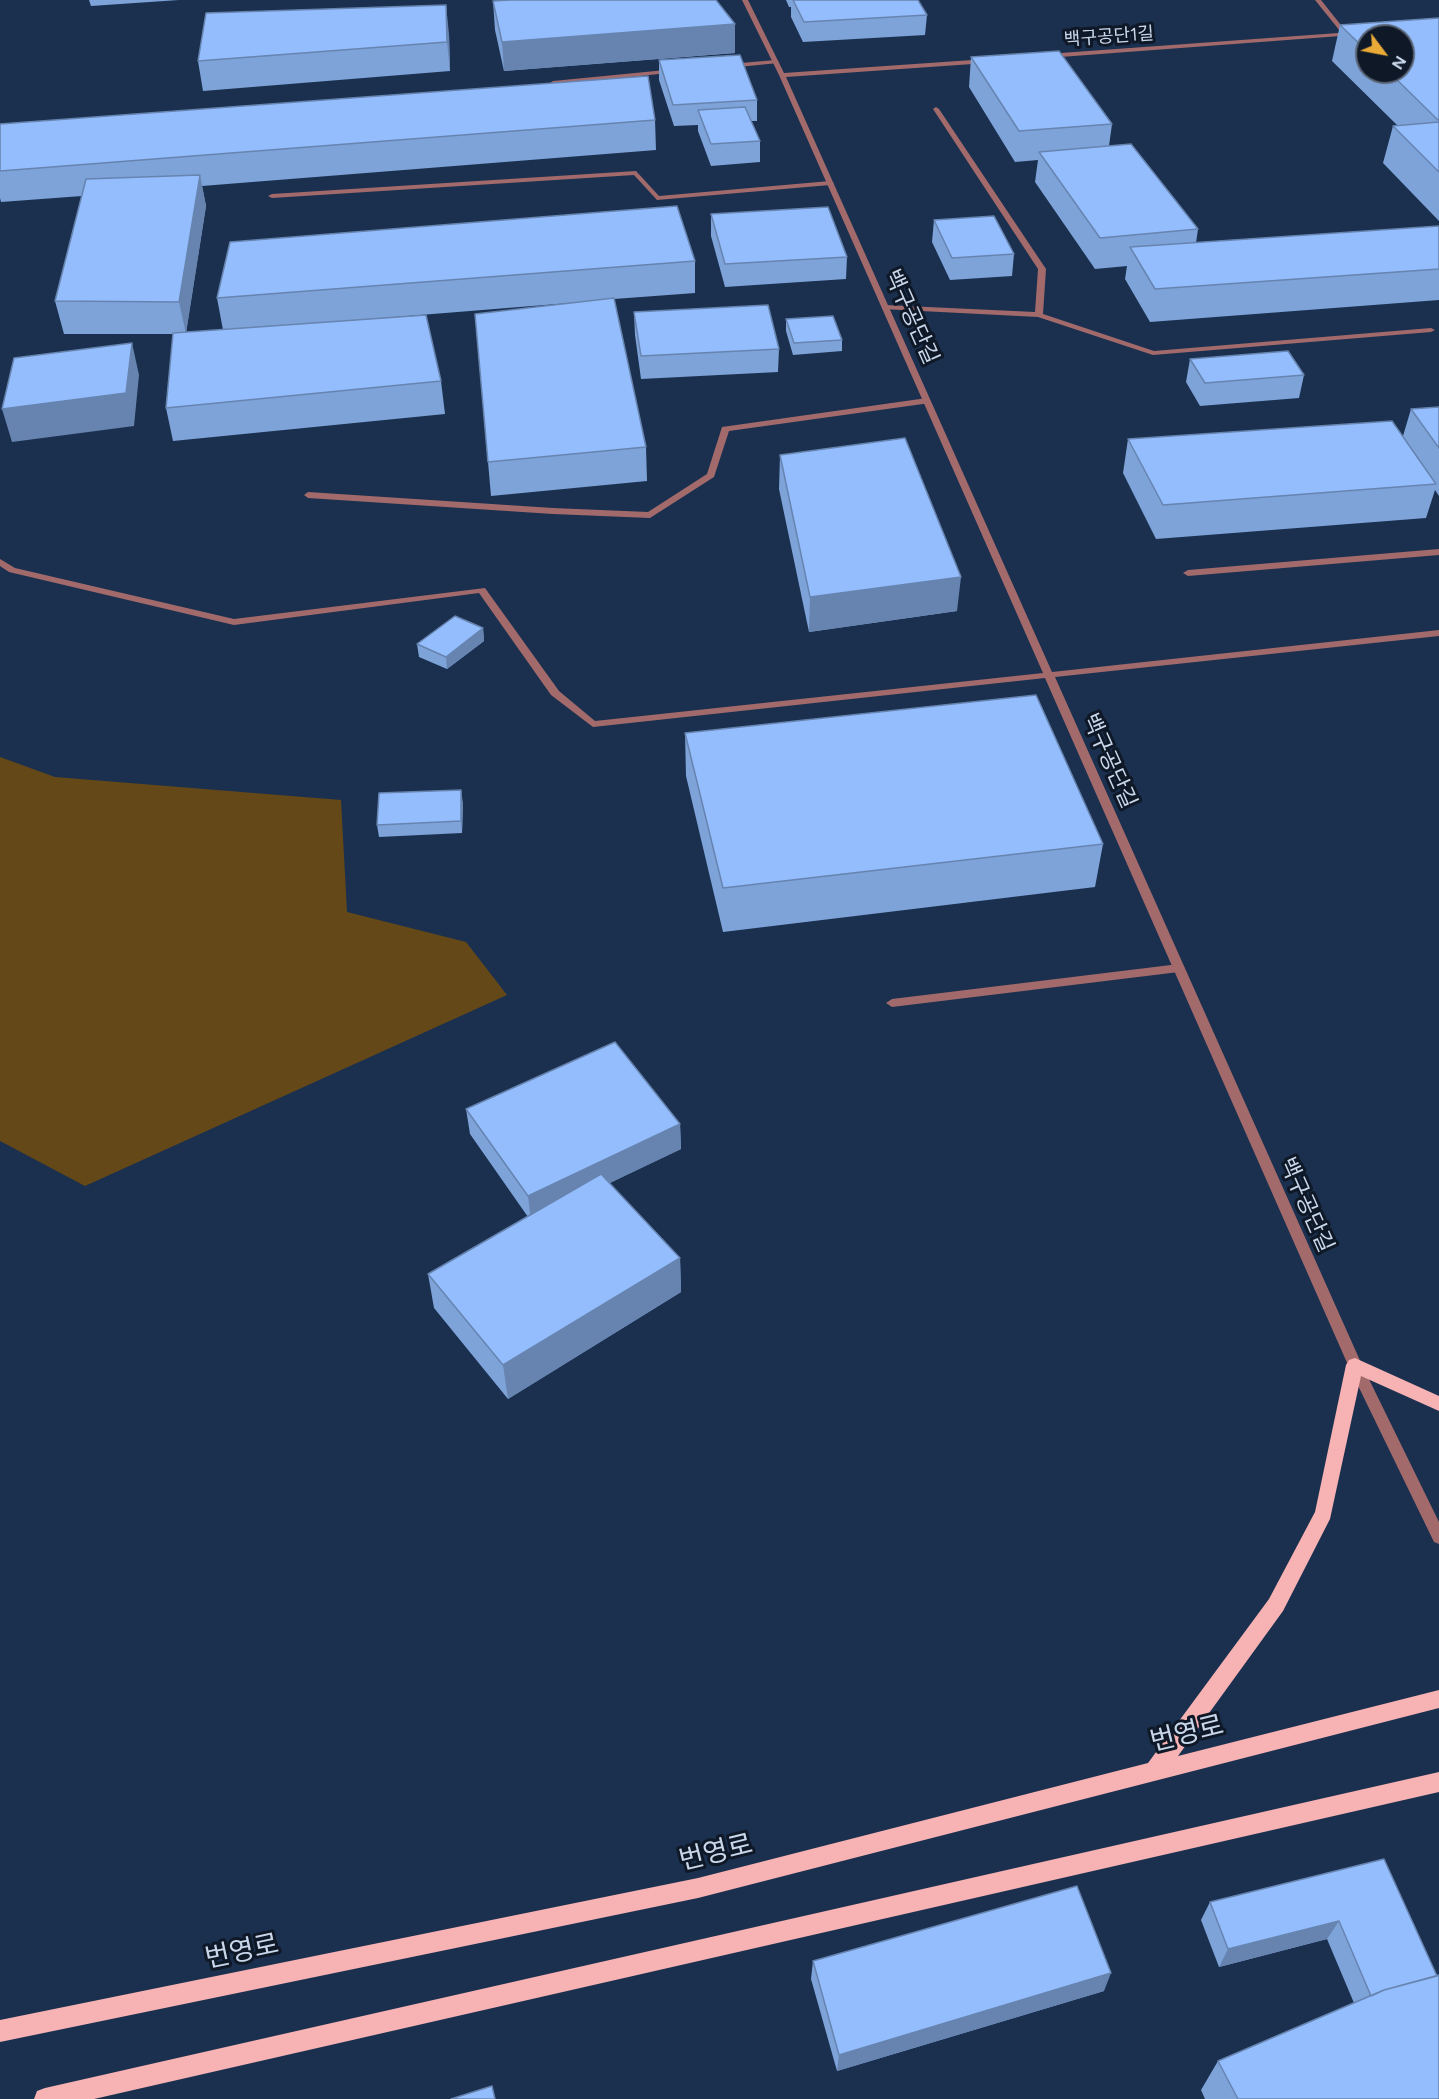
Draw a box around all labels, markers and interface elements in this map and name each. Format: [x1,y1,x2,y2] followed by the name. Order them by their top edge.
[1063,23,1155,51] street label: 백구공단1길
[1355,24,1415,84] north arrow
[1388,52,1410,73] text: N
[878,265,944,369] street label: 백구공단길
[1076,709,1142,813] street label: 백구공단길
[1273,1153,1339,1257] street label: 백구공단길
[1147,1709,1227,1759] street label: 번영로
[676,1828,756,1878] street label: 번영로
[202,1928,282,1976] street label: 번영로

